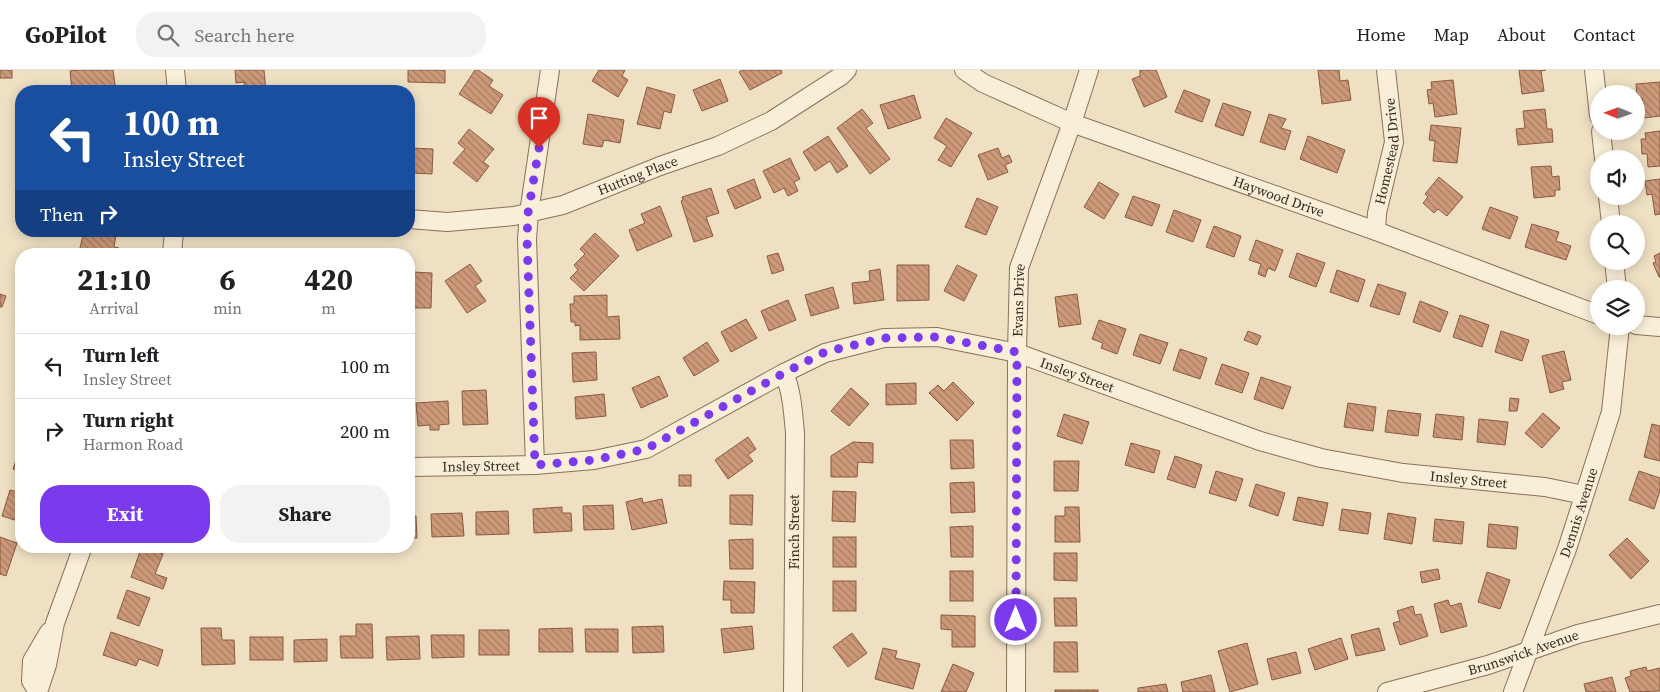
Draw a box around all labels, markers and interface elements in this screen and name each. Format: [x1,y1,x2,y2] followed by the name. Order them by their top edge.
[136,12,486,57] search box
[25,18,106,51] text: GoPilot
[154,21,182,49] icon: search
[194,22,295,48] text: Search here
[1357,22,1406,47] text: Home
[1434,22,1469,47] text: Map
[1497,22,1545,47] text: About
[1573,22,1635,47] text: Contact
[1590,85,1645,140] north arrow
[1590,85,1645,335] map controls
[518,97,560,148] pin
[1369,97,1404,207] street label: Homestead Drive
[123,99,219,147] text: 100 m
[525,104,553,132] icon: arrive
[40,105,105,170] icon: left
[123,144,245,174] text: Insley Street
[1590,150,1645,205] button: sound
[595,151,681,200] street label: Hutting Place
[1230,171,1327,222] street label: Haywood Drive
[94,200,122,228] icon: right
[40,201,84,227] text: Then
[1590,215,1645,270] button: search
[77,259,151,300] text: 21:10
[219,259,236,300] text: 6
[304,259,353,300] text: 420
[1007,260,1030,337] street label: Evans Drive
[1590,280,1645,335] button: layers
[89,297,139,319] text: Arrival
[213,297,242,319] text: min
[321,297,336,319] text: m
[83,342,159,368] text: Turn left
[40,352,68,380] icon: left
[1037,352,1117,398] street label: Insley Street
[340,353,390,379] text: 100 m
[83,368,171,390] text: Insley Street
[83,407,174,433] text: Turn right
[40,417,68,445] icon: right
[340,418,390,444] text: 200 m
[83,433,183,455] text: Harmon Road
[442,455,520,476] street label: Insley Street
[1555,465,1602,561] street label: Dennis Avenue
[1429,466,1509,493] street label: Insley Street
[40,485,210,543] button: Exit
[220,485,390,543] button: Share
[784,494,804,570] street label: Finch Street
[989,593,1041,645] position arrow
[1466,624,1582,680] street label: Brunswick Avenue

